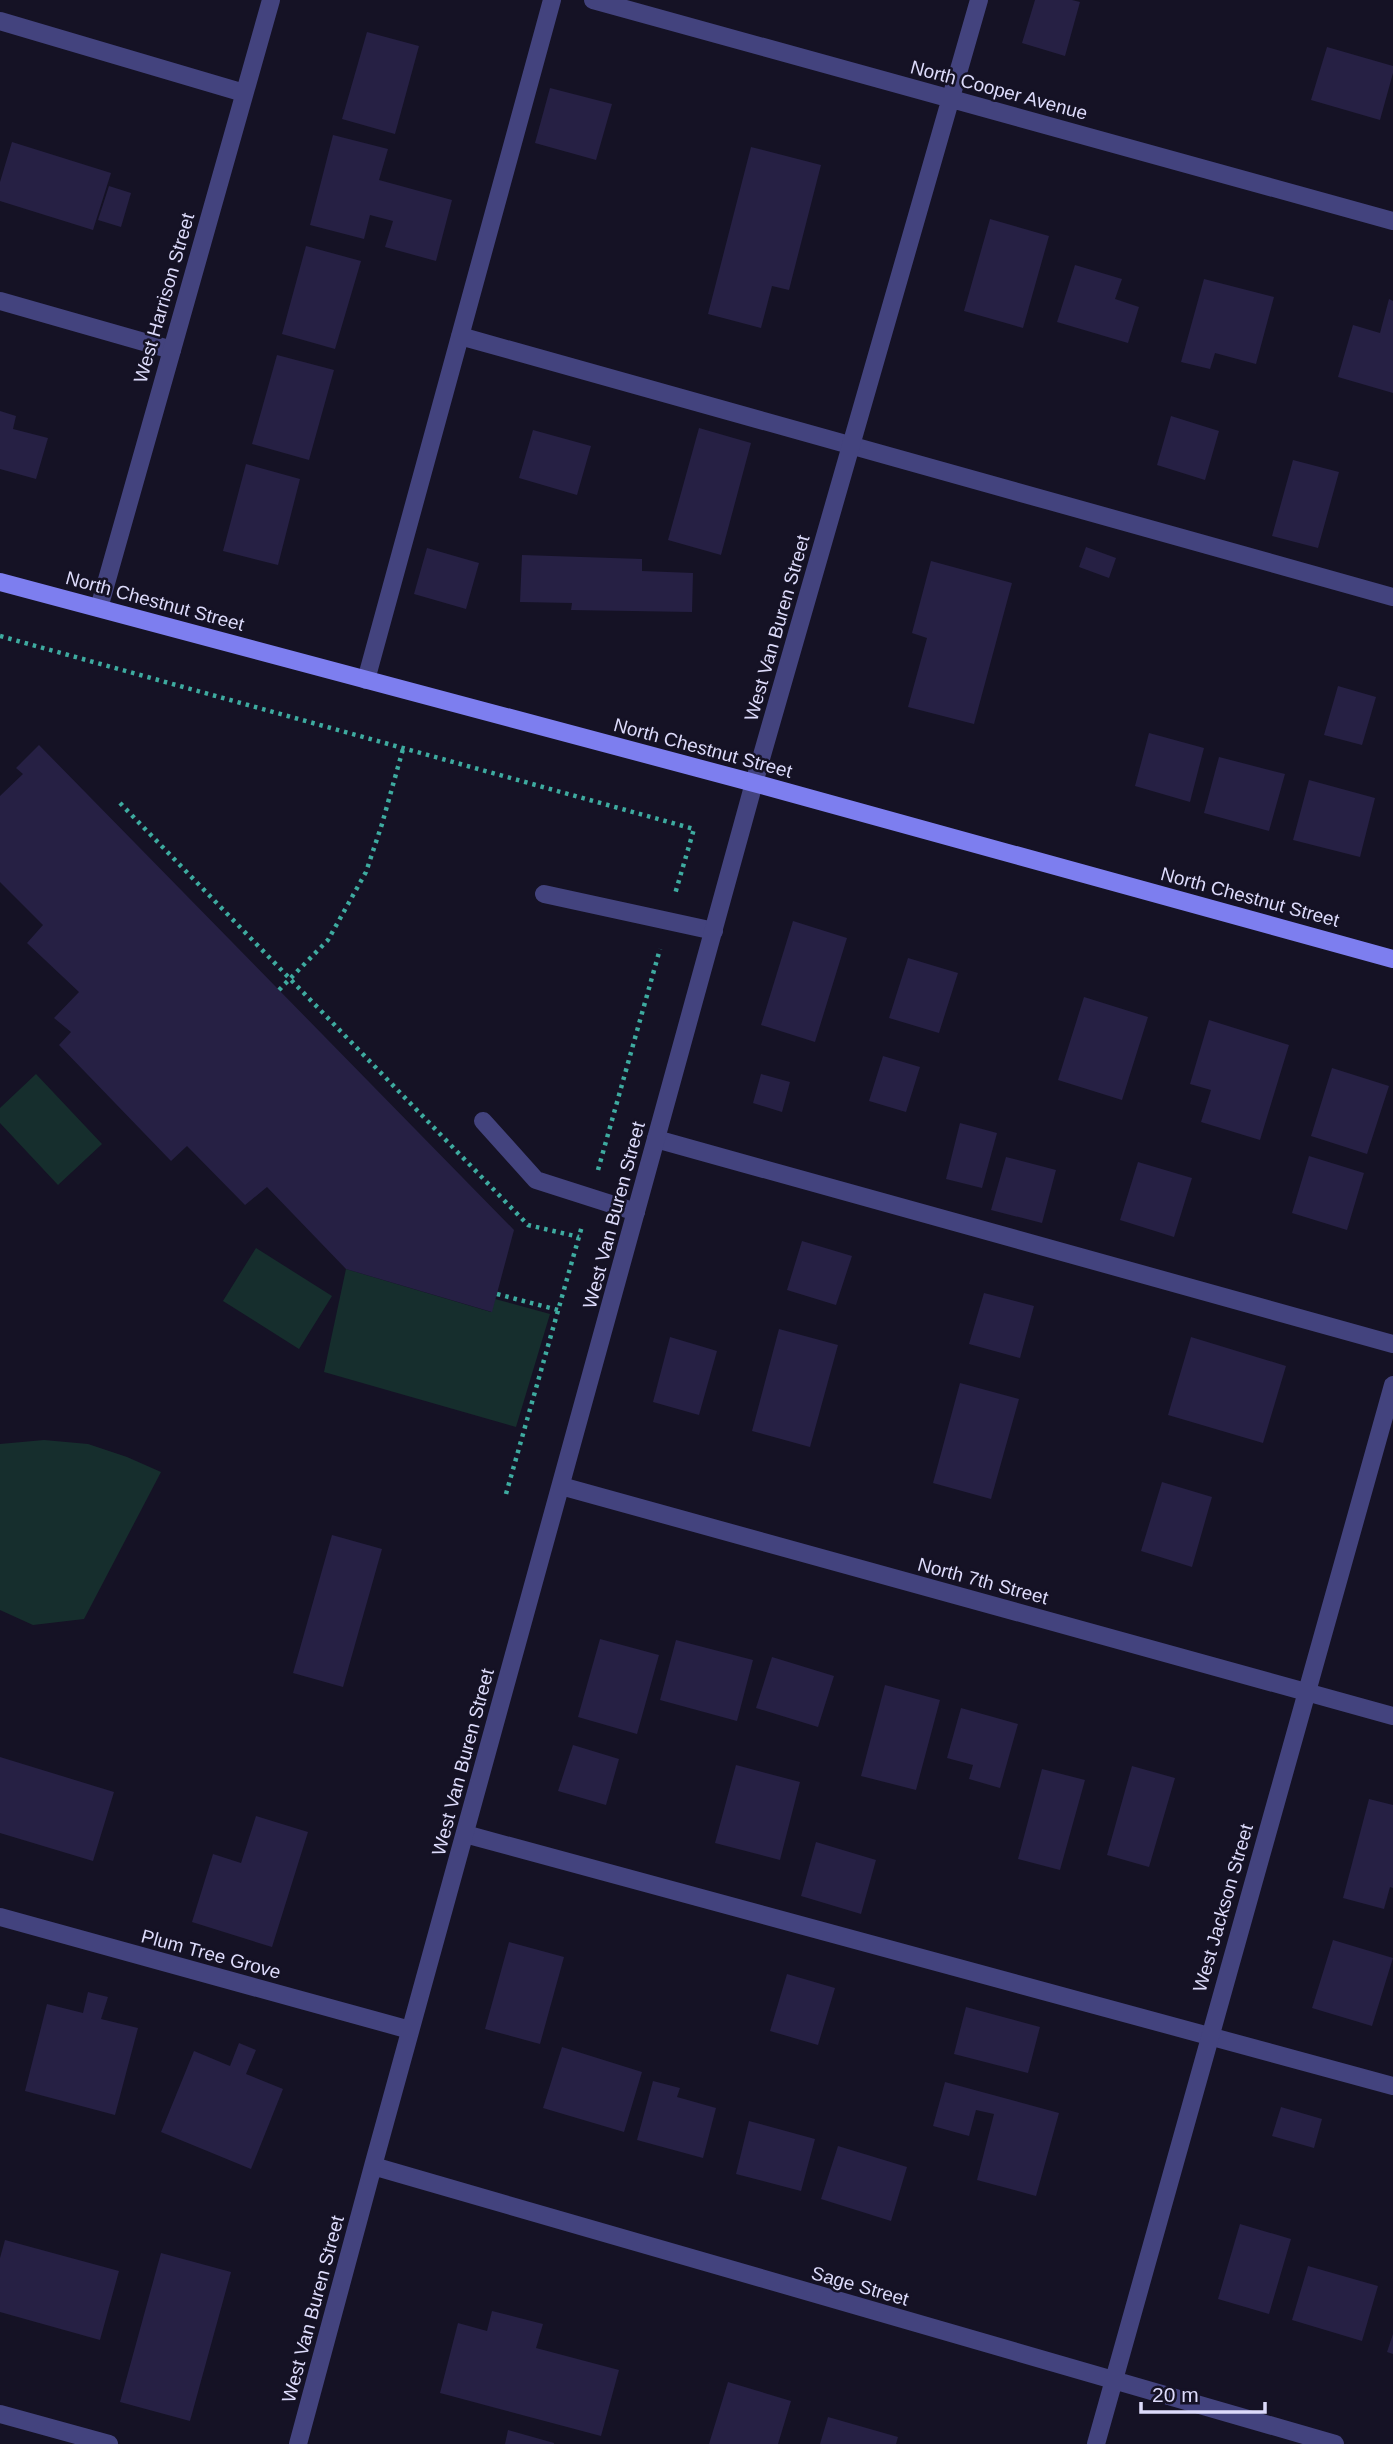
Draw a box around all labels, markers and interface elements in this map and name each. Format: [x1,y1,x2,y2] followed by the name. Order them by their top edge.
[908,56,1090,124] street label: North Cooper Avenue
[130,210,199,385] street label: West Harrison Street
[740,532,814,723] street label: West Van Buren Street
[64,567,247,635] street label: North Chestnut Street
[612,714,795,782] street label: North Chestnut Street
[1159,863,1342,931] street label: North Chestnut Street
[579,1119,649,1311] street label: West Van Buren Street
[916,1554,1051,1609] street label: North 7th Street
[428,1666,498,1858] street label: West Van Buren Street
[1189,1821,1257,1994] street label: West Jackson Street
[139,1925,283,1983] street label: Plum Tree Grove
[278,2213,348,2405] street label: West Van Buren Street
[809,2262,912,2310] street label: Sage Street
[1141,2370,1265,2414] scale bar
[1152,2383,1199,2406] text: 20 m

